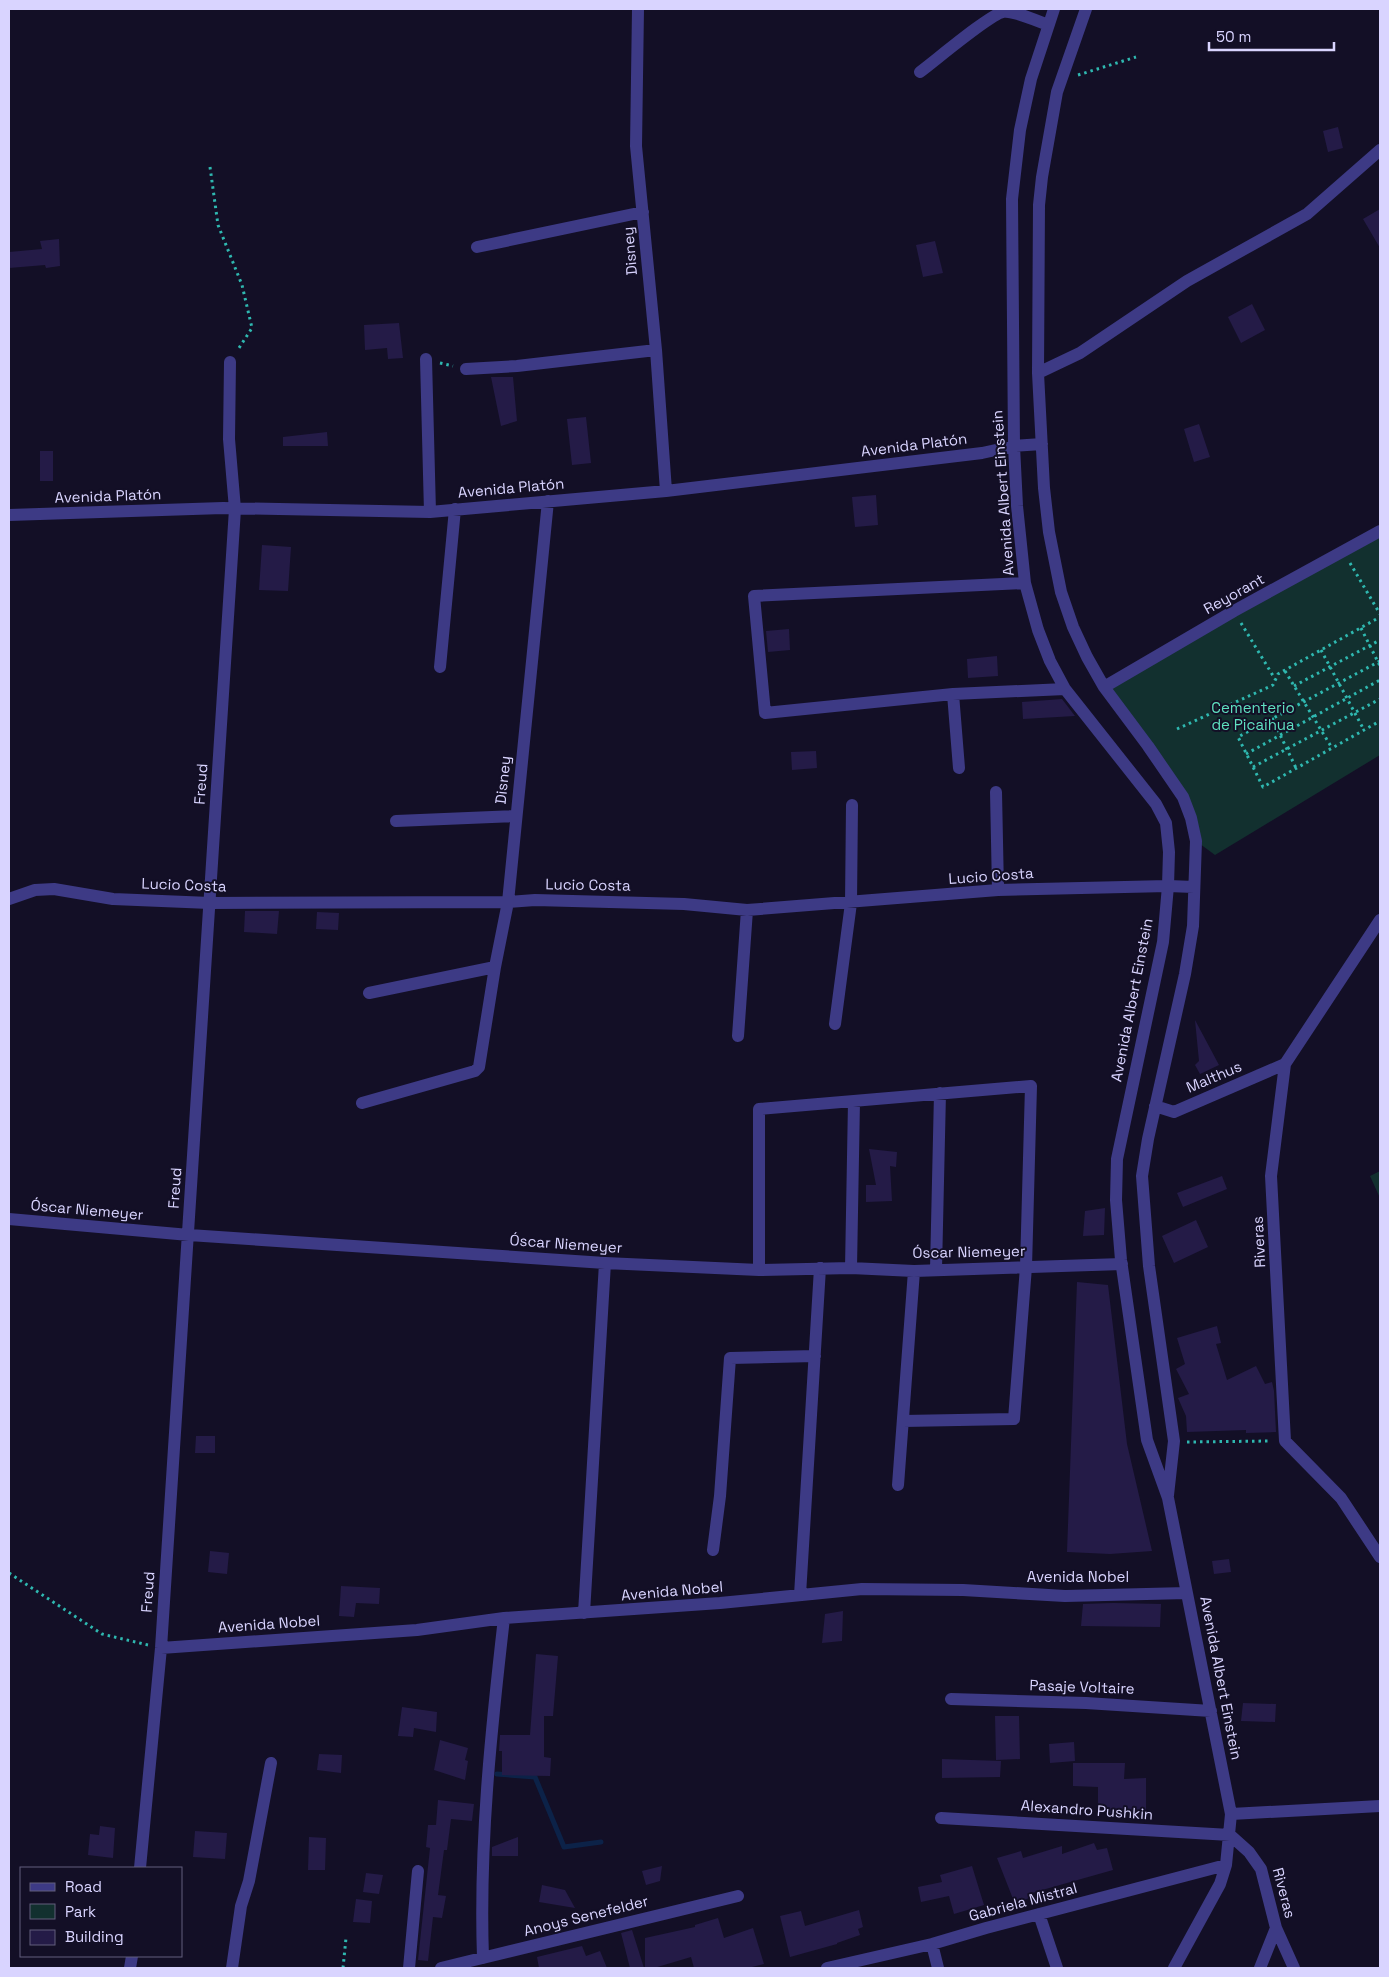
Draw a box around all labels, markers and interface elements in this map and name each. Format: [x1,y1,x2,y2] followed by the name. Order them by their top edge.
[1209,20,1334,52] scale bar
[1216,27,1251,46] text: 50 m
[618,226,641,276] street label: Disney
[987,409,1018,577] street label: Avenida Albert Einstein
[860,429,968,460] street label: Avenida Platón
[457,473,565,502] street label: Avenida Platón
[54,484,162,507] street label: Avenida Platón
[1200,569,1268,618] street label: Reyorant
[1211,698,1295,734] park label: Cementerio de Picaihua
[491,755,515,805] street label: Disney
[190,763,211,805] street label: Freud
[948,863,1034,888] street label: Lucio Costa
[141,874,227,895] street label: Lucio Costa
[545,874,631,895] street label: Lucio Costa
[1106,917,1157,1083] street label: Avenida Albert Einstein
[1183,1056,1244,1097] street label: Malthus
[164,1167,185,1209] street label: Freud
[30,1195,145,1224] street label: Óscar Niemeyer
[1248,1216,1269,1268] street label: Riveras
[509,1230,623,1257] street label: Óscar Niemeyer
[912,1241,1026,1262] street label: Óscar Niemeyer
[1027,1567,1129,1586] street label: Avenida Nobel
[137,1571,158,1613] street label: Freud
[620,1577,724,1604] street label: Avenida Nobel
[1196,1595,1247,1761] street label: Avenida Albert Einstein
[217,1610,321,1637] street label: Avenida Nobel
[1029,1675,1135,1698] street label: Pasaje Voltaire
[1020,1795,1154,1824] street label: Alexandro Pushkin
[1269,1865,1300,1920] street label: Riveras
[20,1867,182,1957] legend
[65,1877,102,1896] text: Road
[967,1878,1079,1925] street label: Gabriela Mistral
[522,1891,650,1940] street label: Anoys Senefelder
[65,1902,96,1921] text: Park
[65,1927,124,1946] text: Building

